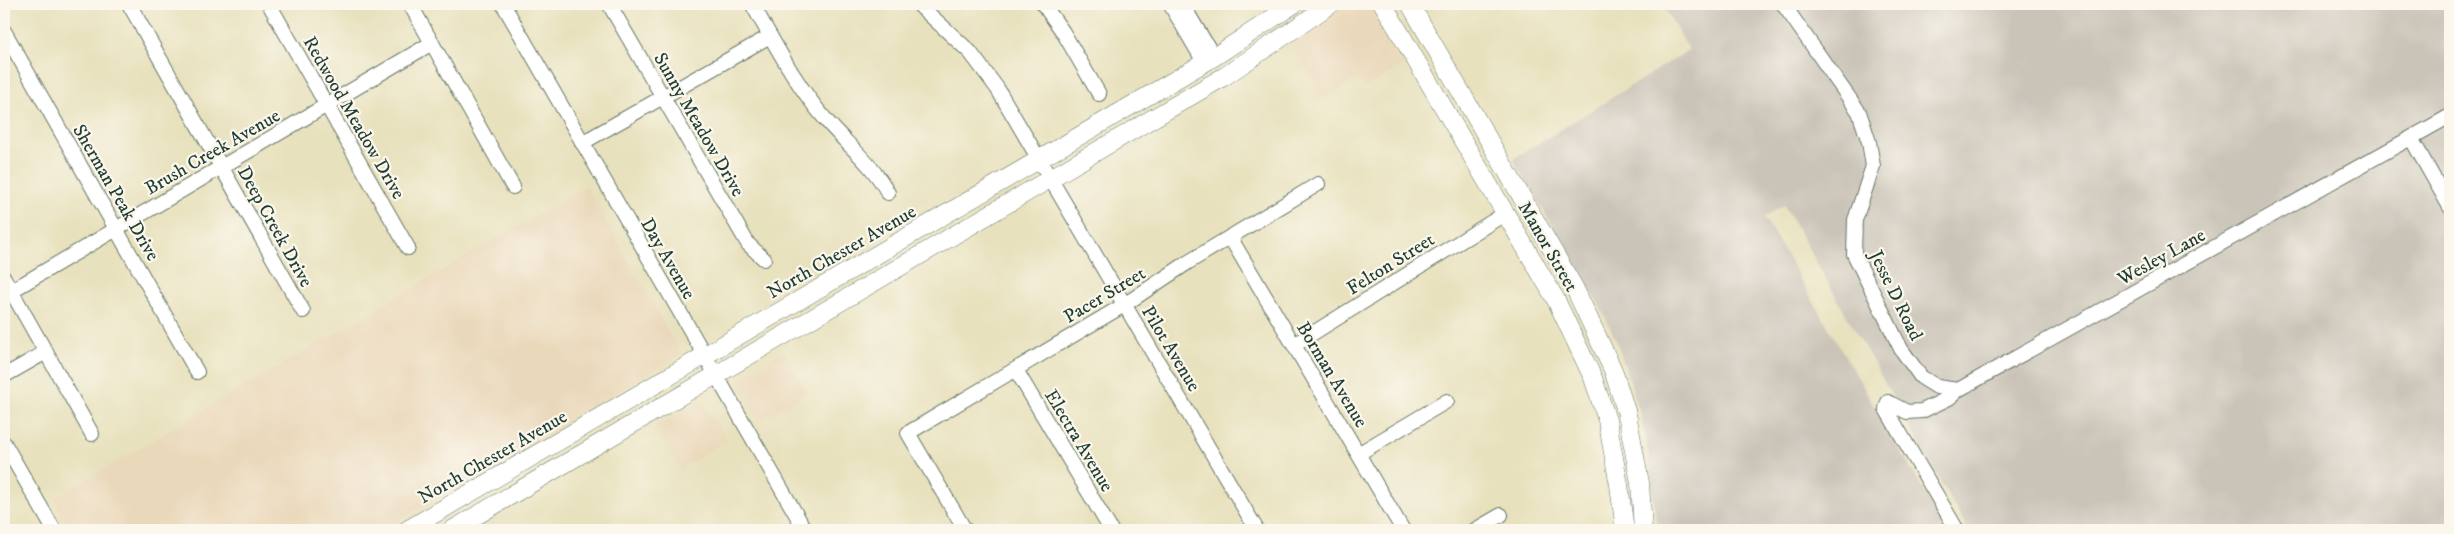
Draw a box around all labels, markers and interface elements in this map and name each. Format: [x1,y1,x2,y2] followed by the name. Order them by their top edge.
[298,32,410,203] street label: Redwood Meadow Drive
[648,49,749,201] street label: Sunny Meadow Drive
[141,104,284,200] street label: Brush Creek Avenue
[67,120,164,265] street label: Sherman Peak Drive
[232,162,317,291] street label: Deep Creek Drive
[1513,197,1583,296] street label: Manor Street
[763,200,920,304] street label: North Chester Avenue
[635,214,700,304] street label: Day Avenue
[2113,224,2210,291] street label: Wesley Lane
[1343,228,1439,300] street label: Felton Street
[1863,245,1928,345] street label: Jesse D Road
[1060,262,1150,329] street label: Pacer Street
[1136,302,1205,396] street label: Pilot Avenue
[1291,318,1372,432] street label: Borman Avenue
[1039,385,1118,496] street label: Electra Avenue
[414,405,571,509] street label: North Chester Avenue

